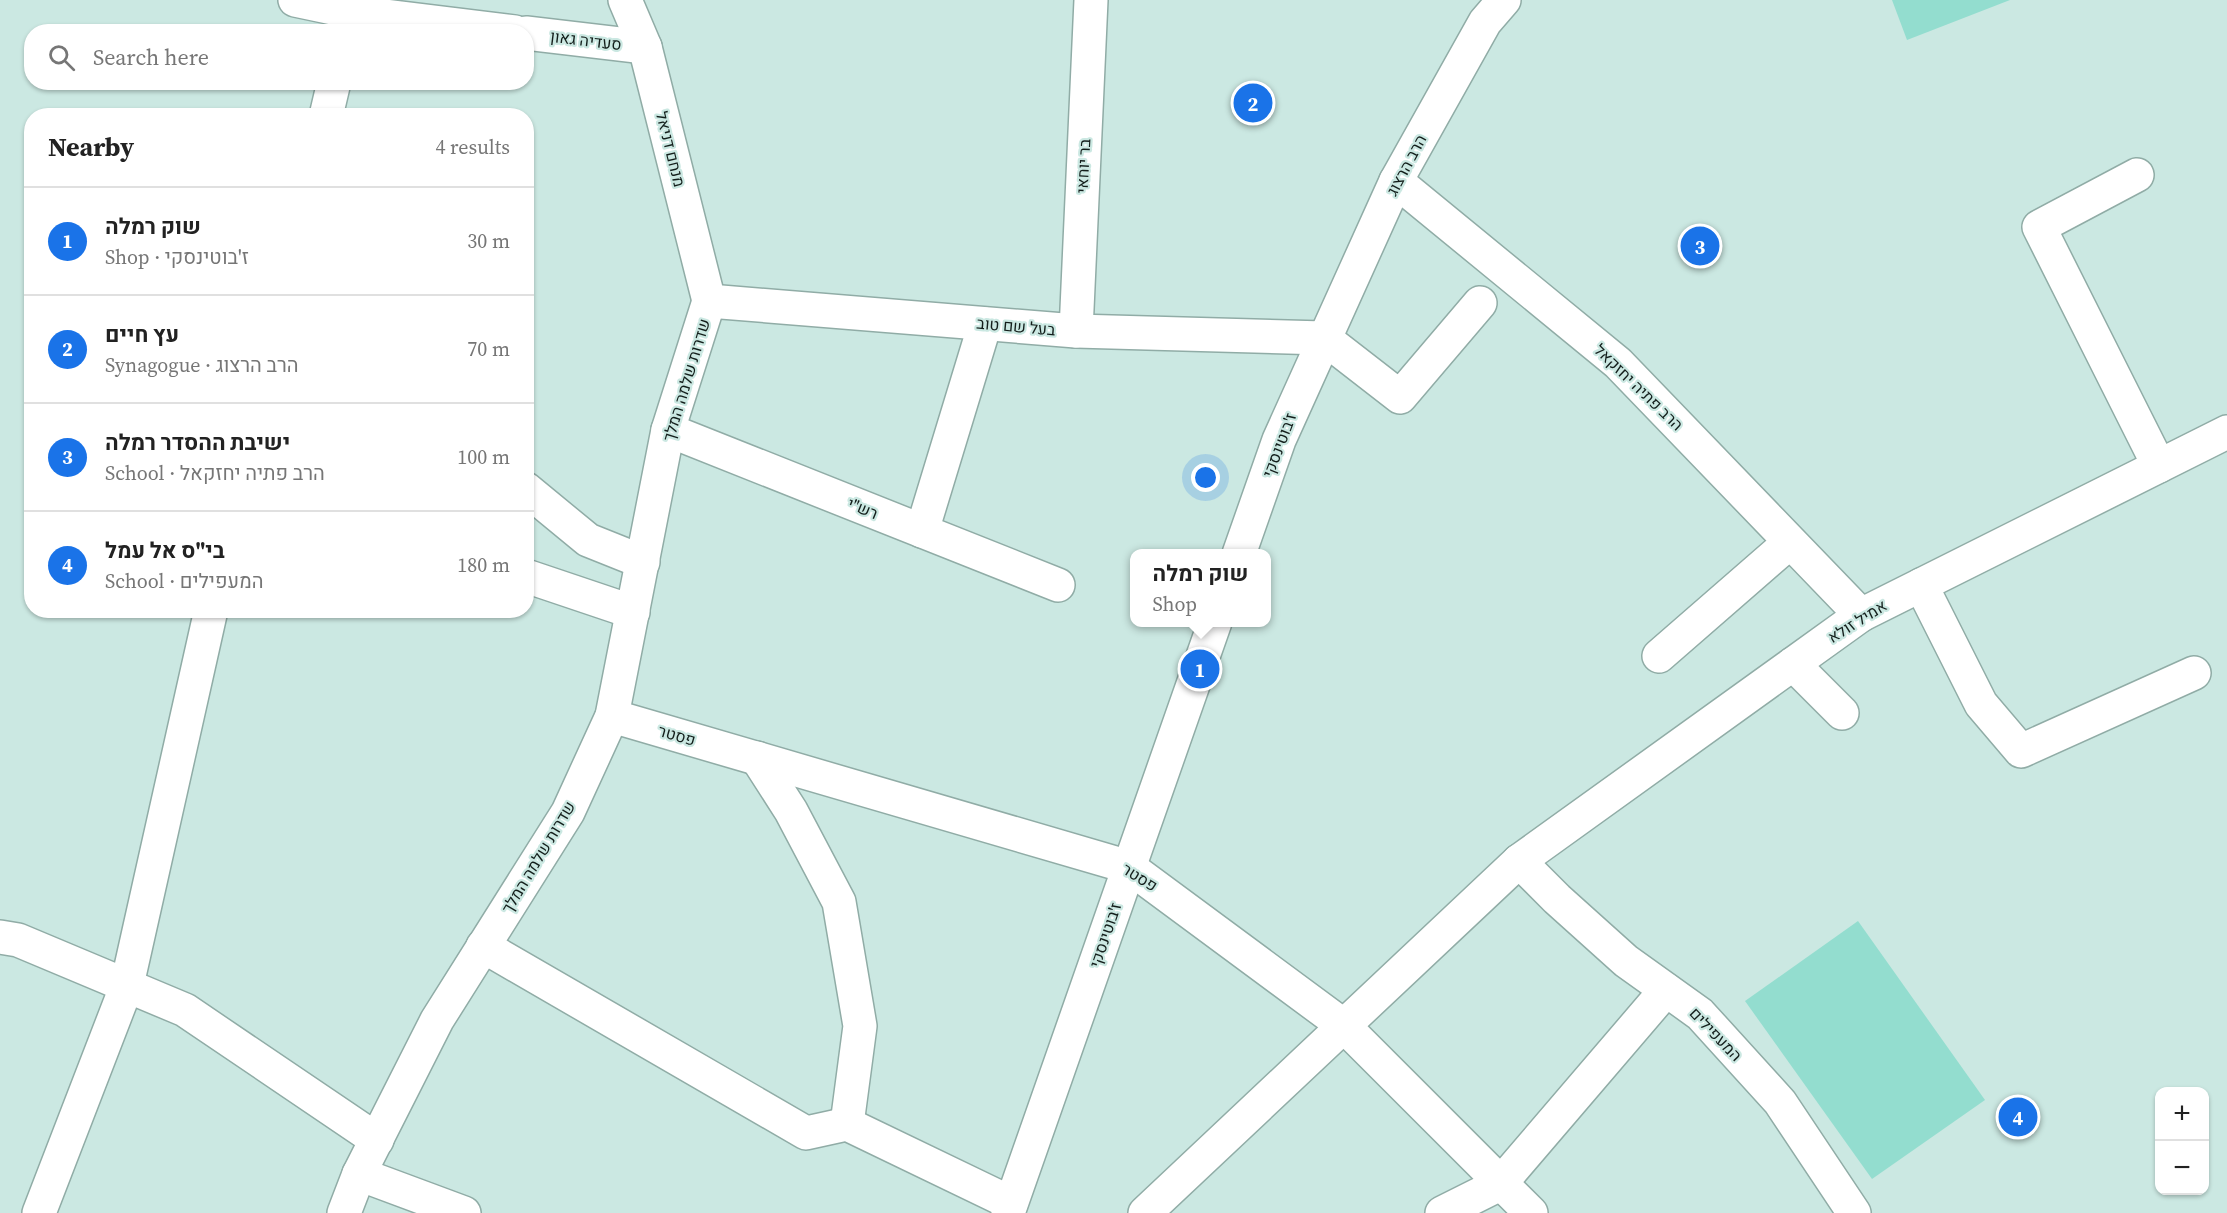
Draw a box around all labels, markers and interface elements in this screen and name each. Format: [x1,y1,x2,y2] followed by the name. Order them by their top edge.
[24,24,534,90] search box
[549,25,623,55] street label: סעדיה גאון
[45,41,78,74] icon: search
[93,42,209,72] text: Search here
[1234,80,1272,126] pin: 2
[651,109,691,189] street label: מנחם דניאל
[48,129,134,165] text: Nearby
[1381,131,1431,199] street label: הרב הרצוג
[435,133,510,161] text: 4 results
[1071,138,1095,194] street label: בר יוחאי
[105,211,201,241] text: שוק רמלה
[1680,224,1720,268] pin: 3
[62,227,73,255] text: 1
[467,227,510,255] text: 30 m
[105,243,249,271] text: Shop · ז'בוטינסקי
[976,312,1057,340] street label: בעל שם טוב
[657,316,715,444] street label: שדרות שלמה המלך
[105,319,179,349] text: עץ חיים
[62,335,73,363] text: 2
[467,335,510,363] text: 70 m
[1590,339,1688,435] street label: הרב פתיה יחזקאל
[105,351,299,379] text: Synagogue · הרב הרצוג
[1257,409,1301,480] street label: ז'בוטינסקי
[105,427,290,457] text: ישיבת ההסדר רמלה
[62,443,73,471] text: 3
[457,443,510,471] text: 100 m
[105,459,325,487] text: School · הרב פתיה יחזקאל
[1191,463,1220,492] your location
[844,492,882,524] street label: רש"י
[105,535,225,565] text: בי"ס אל עמל
[1130,549,1271,627] popup
[62,551,73,579] text: 4
[457,551,510,579] text: 180 m
[1153,558,1249,588] text: שוק רמלה
[105,567,263,595] text: School · המעפילים
[1153,590,1197,618] text: Shop
[1823,594,1891,648] street label: אמיל זולא
[1180,646,1220,692] pin: 1
[656,719,698,751] street label: פסטר
[496,797,580,917] street label: שדרות שלמה המלך
[1118,858,1162,896] street label: פסטר
[1084,899,1126,970] street label: ז'בוטינסקי
[1685,1002,1747,1066] street label: המעפילים
[2155,1087,2209,1195] map controls
[2155,1087,2209,1141] button: +
[1998,1094,2038,1140] pin: 4
[2155,1141,2209,1195] button: −

